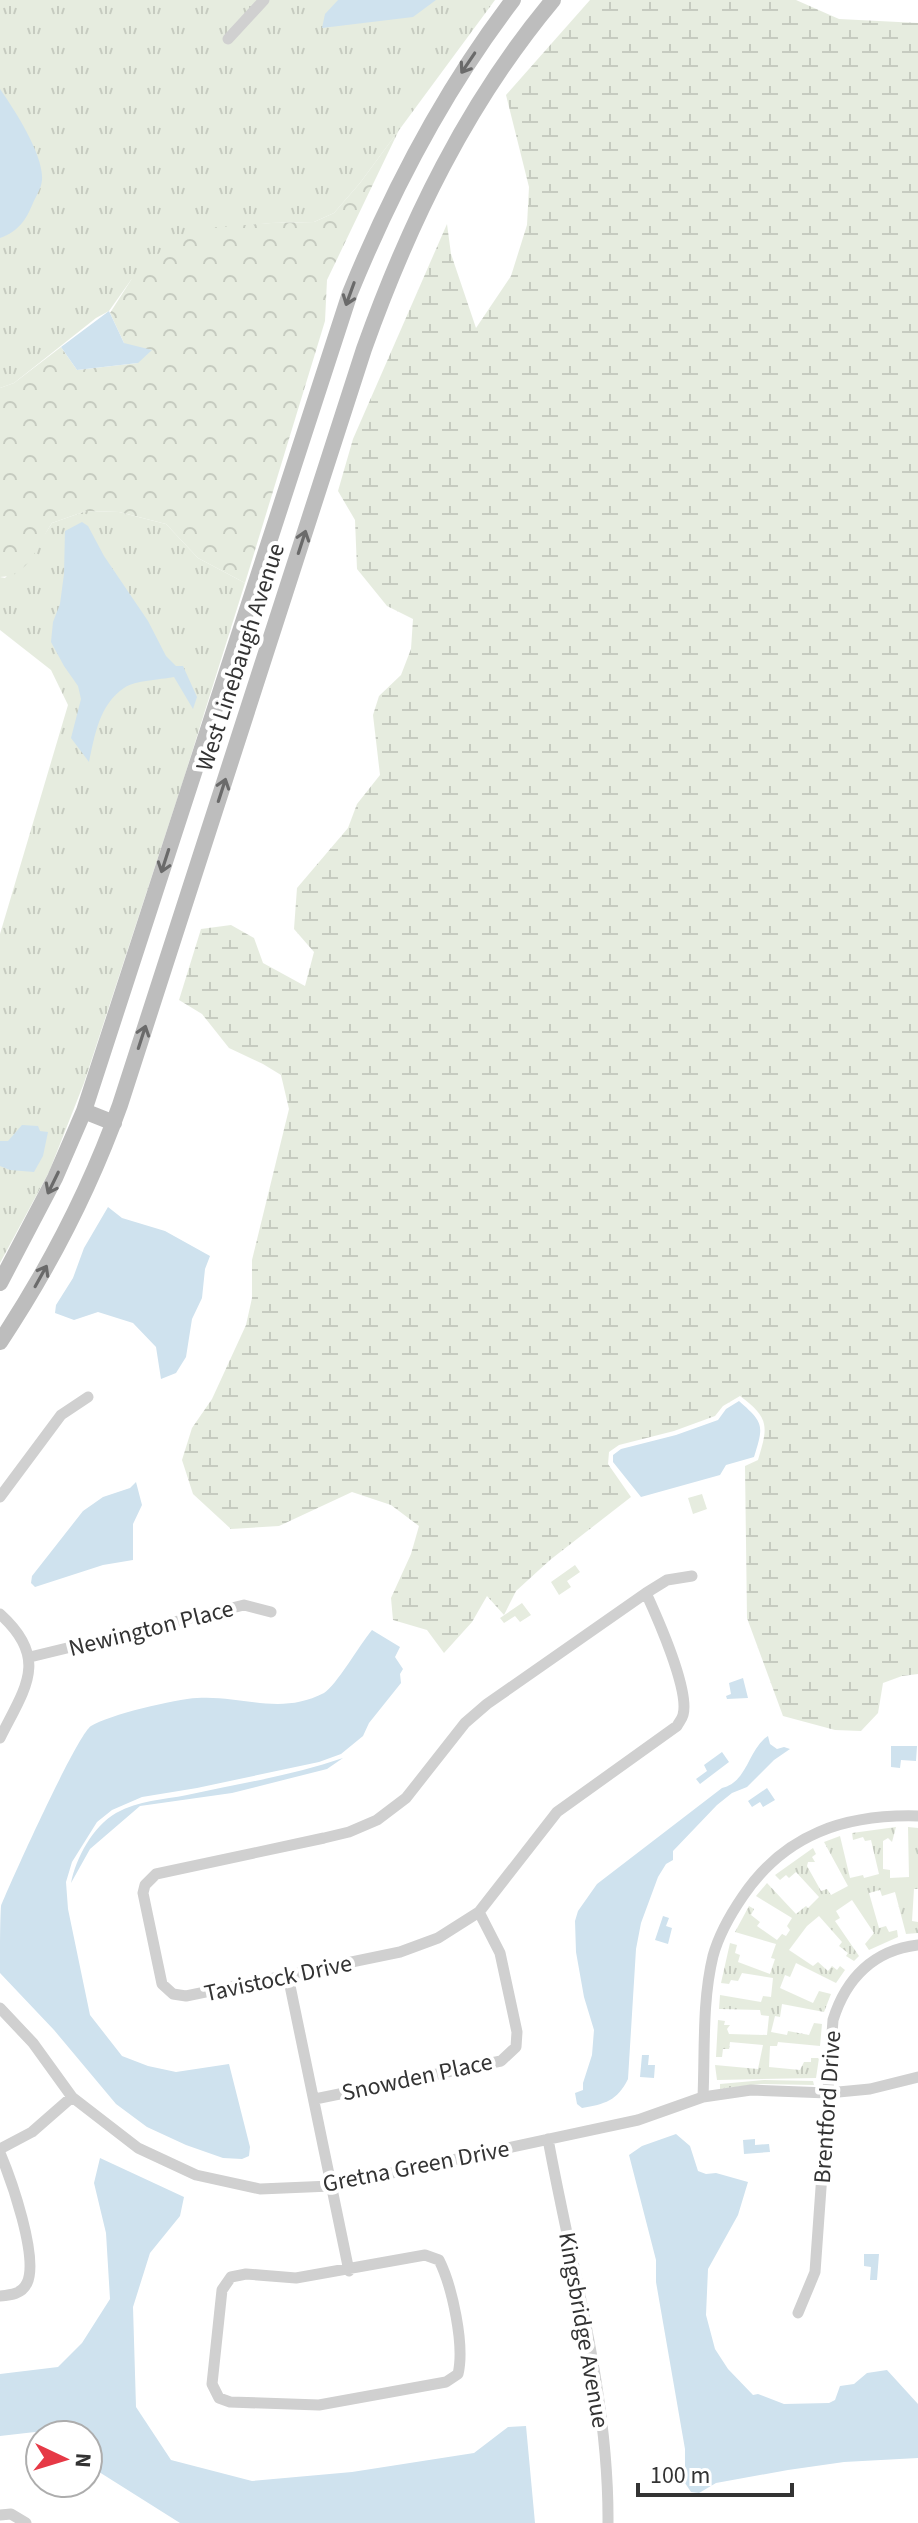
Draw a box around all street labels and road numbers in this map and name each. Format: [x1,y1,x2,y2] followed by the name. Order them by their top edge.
[187,539,294,776] street label: West Linebaugh Avenue
[65,1591,237,1666] street label: Newington Place
[201,1946,355,2011] street label: Tavistock Drive
[805,2029,850,2185] street label: Brentford Drive
[338,2044,496,2111] street label: Snowden Place
[320,2131,512,2202] street label: Gretna Green Drive
[549,2229,618,2431] street label: Kingsbridge Avenue

